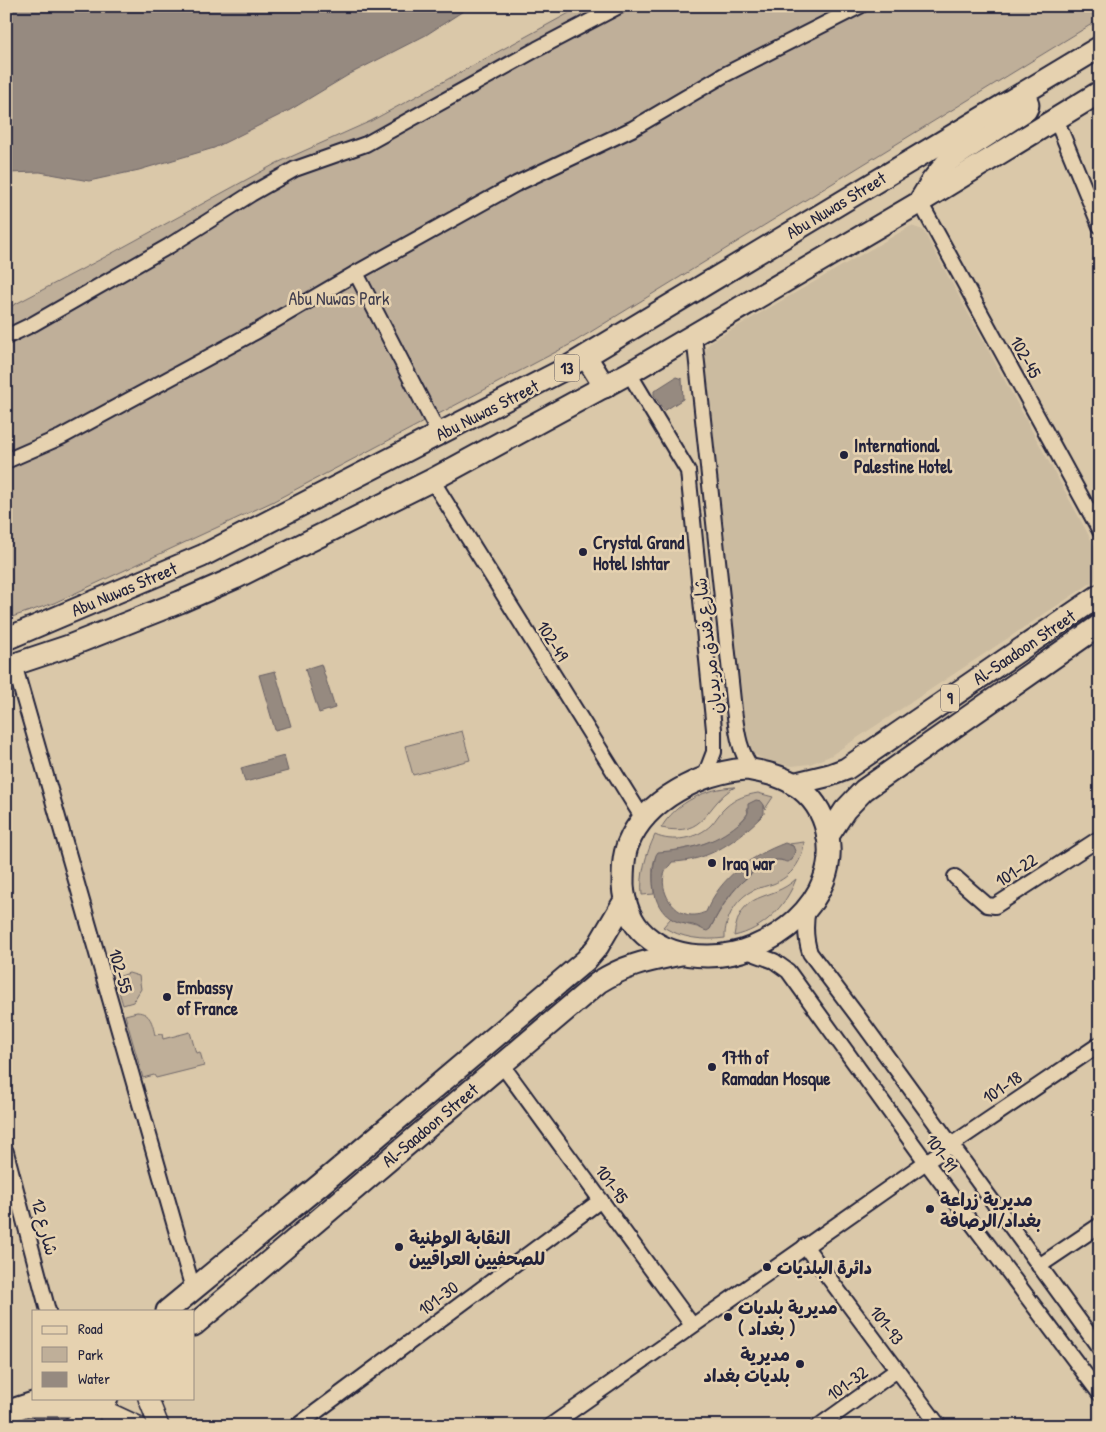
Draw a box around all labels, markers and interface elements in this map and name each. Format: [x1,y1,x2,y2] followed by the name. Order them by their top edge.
[781,165,891,245] street label: Abu Nuwas Street
[289,286,390,311] park label: Abu Nuwas Park
[1004,331,1048,383] street label: 102-45
[554,354,580,382] road number: 13
[431,373,544,447] street label: Abu Nuwas Street
[854,433,953,479] place label: International Palestine Hotel
[838,449,850,461] marker: International Palestine Hotel
[593,530,684,576] place label: Crystal Grand Hotel Ishtar
[577,546,589,558] marker: Crystal Grand Hotel Ishtar
[67,555,181,623] street label: Abu Nuwas Street
[687,576,729,716] street label: شارع فندق مريديان
[968,603,1081,691] street label: Al-Saadoon Street
[531,616,575,666] street label: 102-49
[941,684,959,711] road number: 9
[990,847,1042,893] street label: 101-22
[722,851,775,877] place label: Iraq war
[706,857,718,869] marker: Iraq war
[103,946,139,997] street label: 102-55
[177,975,239,1021] place label: Embassy of France
[161,991,173,1003] marker: Embassy of France
[722,1045,831,1092] place label: 17th of Ramadan Mosque
[706,1061,718,1073] marker: 17th of Ramadan Mosque
[977,1065,1027,1109] street label: 101-18
[376,1077,484,1173] street label: Al-Saadoon Street
[920,1129,964,1177] street label: 101-91
[589,1159,635,1209] street label: 101-95
[940,1187,1041,1233] place label: مديرية زراعة بغداد/الرصافة
[25,1196,65,1258] street label: شارع 12
[924,1203,936,1215] marker: مديرية زراعة بغداد/الرصافة
[409,1225,545,1271] place label: النقابة الوطنية للصحفيين العراقيين
[393,1241,405,1253] marker: النقابة الوطنية للصحفيين العراقيين
[777,1255,872,1280] place label: دائرة البلديات
[761,1261,773,1273] marker: دائرة البلديات
[413,1275,463,1321] street label: 101-30
[738,1295,838,1341] place label: مديرية بلديات ( بغداد )
[864,1300,910,1350] street label: 101-93
[32,1310,195,1400] legend
[722,1311,734,1323] marker: مديرية بلديات ( بغداد )
[78,1318,103,1339] text: Road
[704,1342,790,1388] place label: مديرية بلديات بغداد
[78,1344,103,1365] text: Park
[794,1358,806,1370] marker: مديرية بلديات بغداد
[821,1359,873,1406] street label: 101-32
[78,1368,110,1389] text: Water

